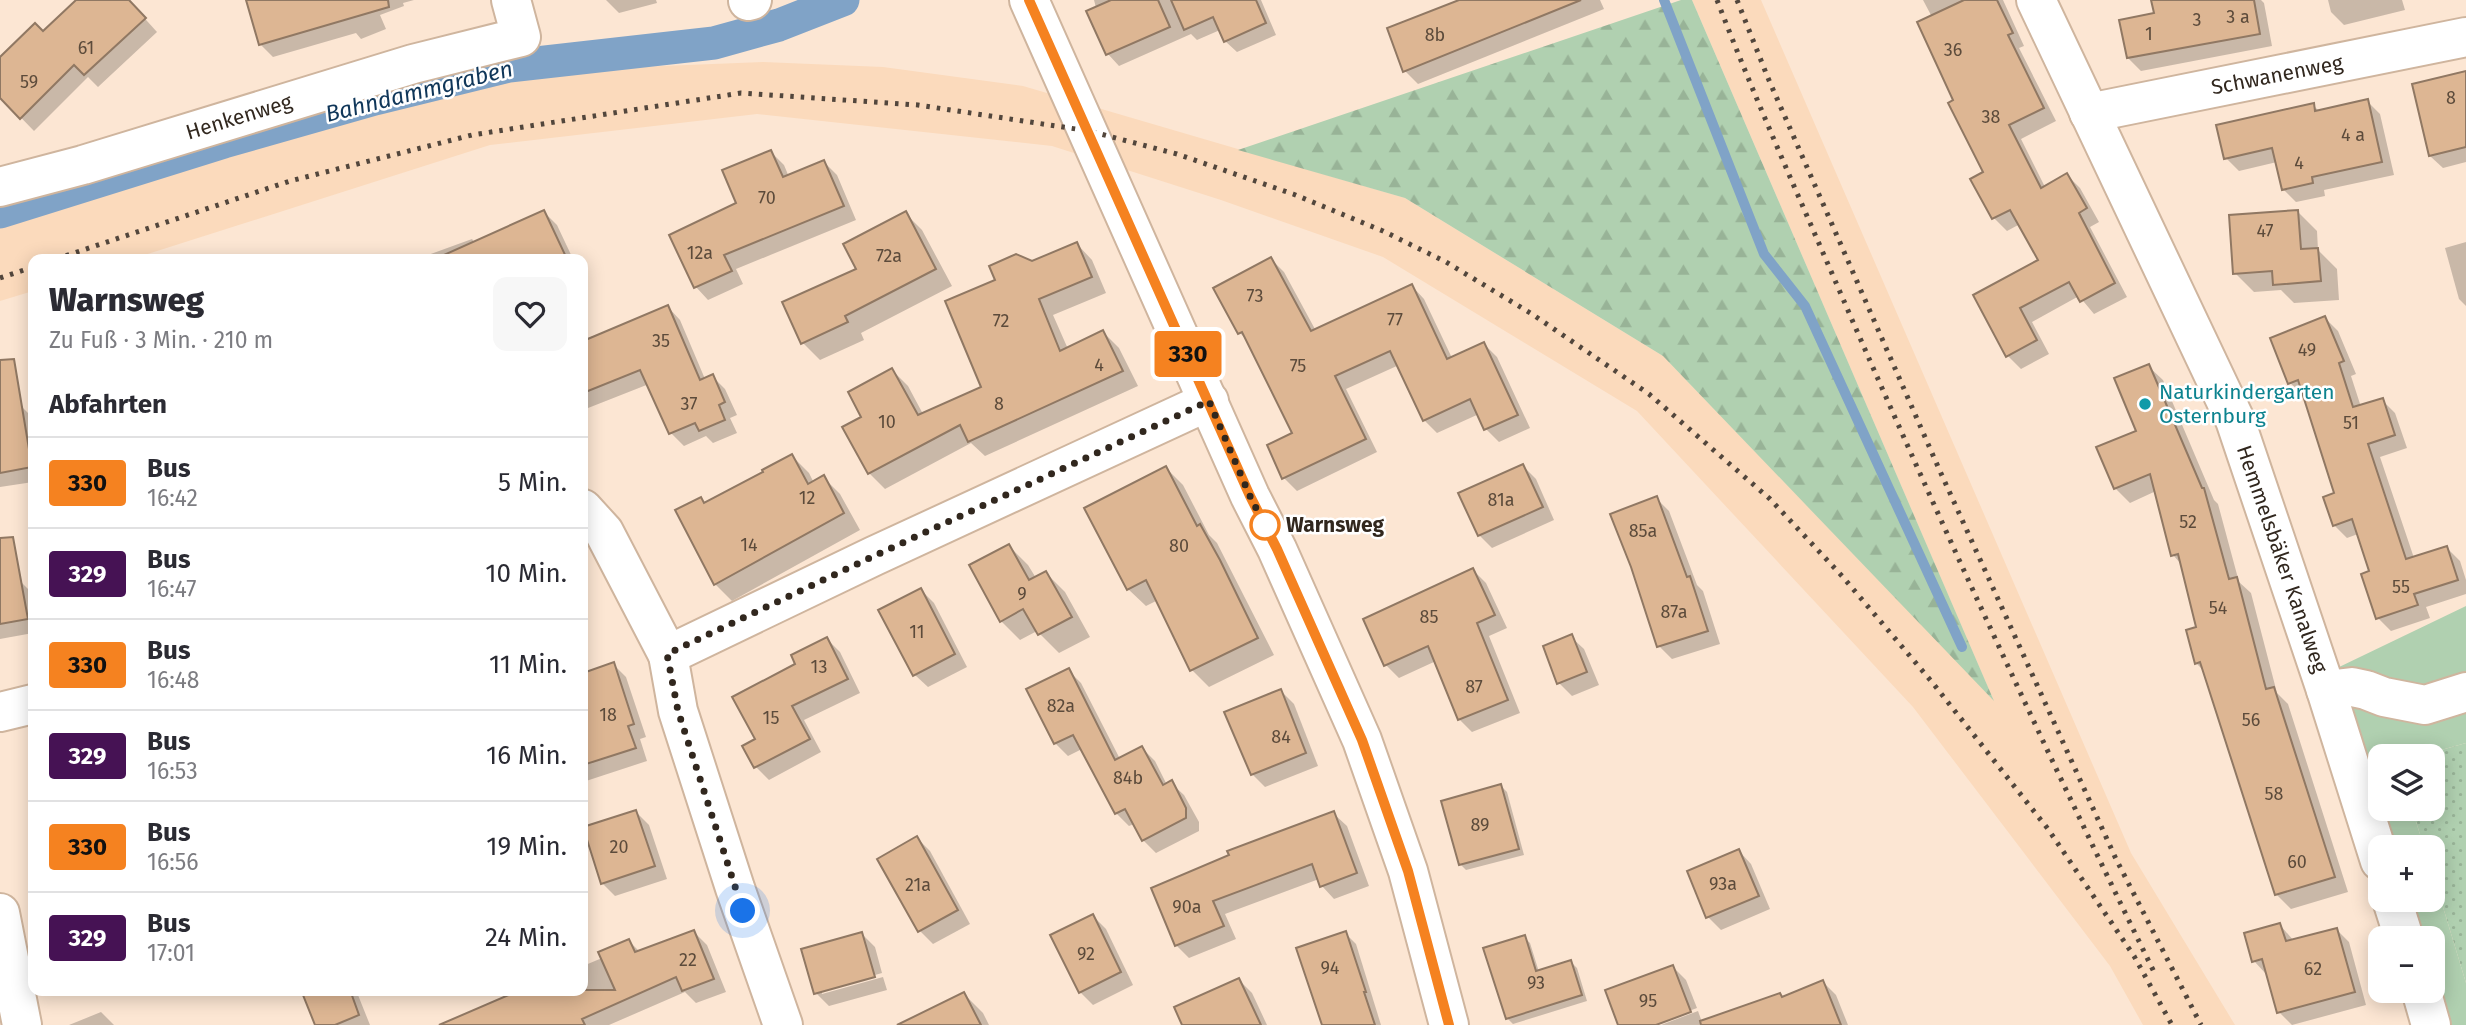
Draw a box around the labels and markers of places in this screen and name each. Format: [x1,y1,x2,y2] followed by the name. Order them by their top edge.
[2159,379,2335,429] place label: Naturkindergarten Osternburg
[2137,396,2153,412] marker: Naturkindergarten Osternburg
[1250,510,1280,540] marker: Warnsweg
[1286,512,1384,538] place label: Warnsweg

